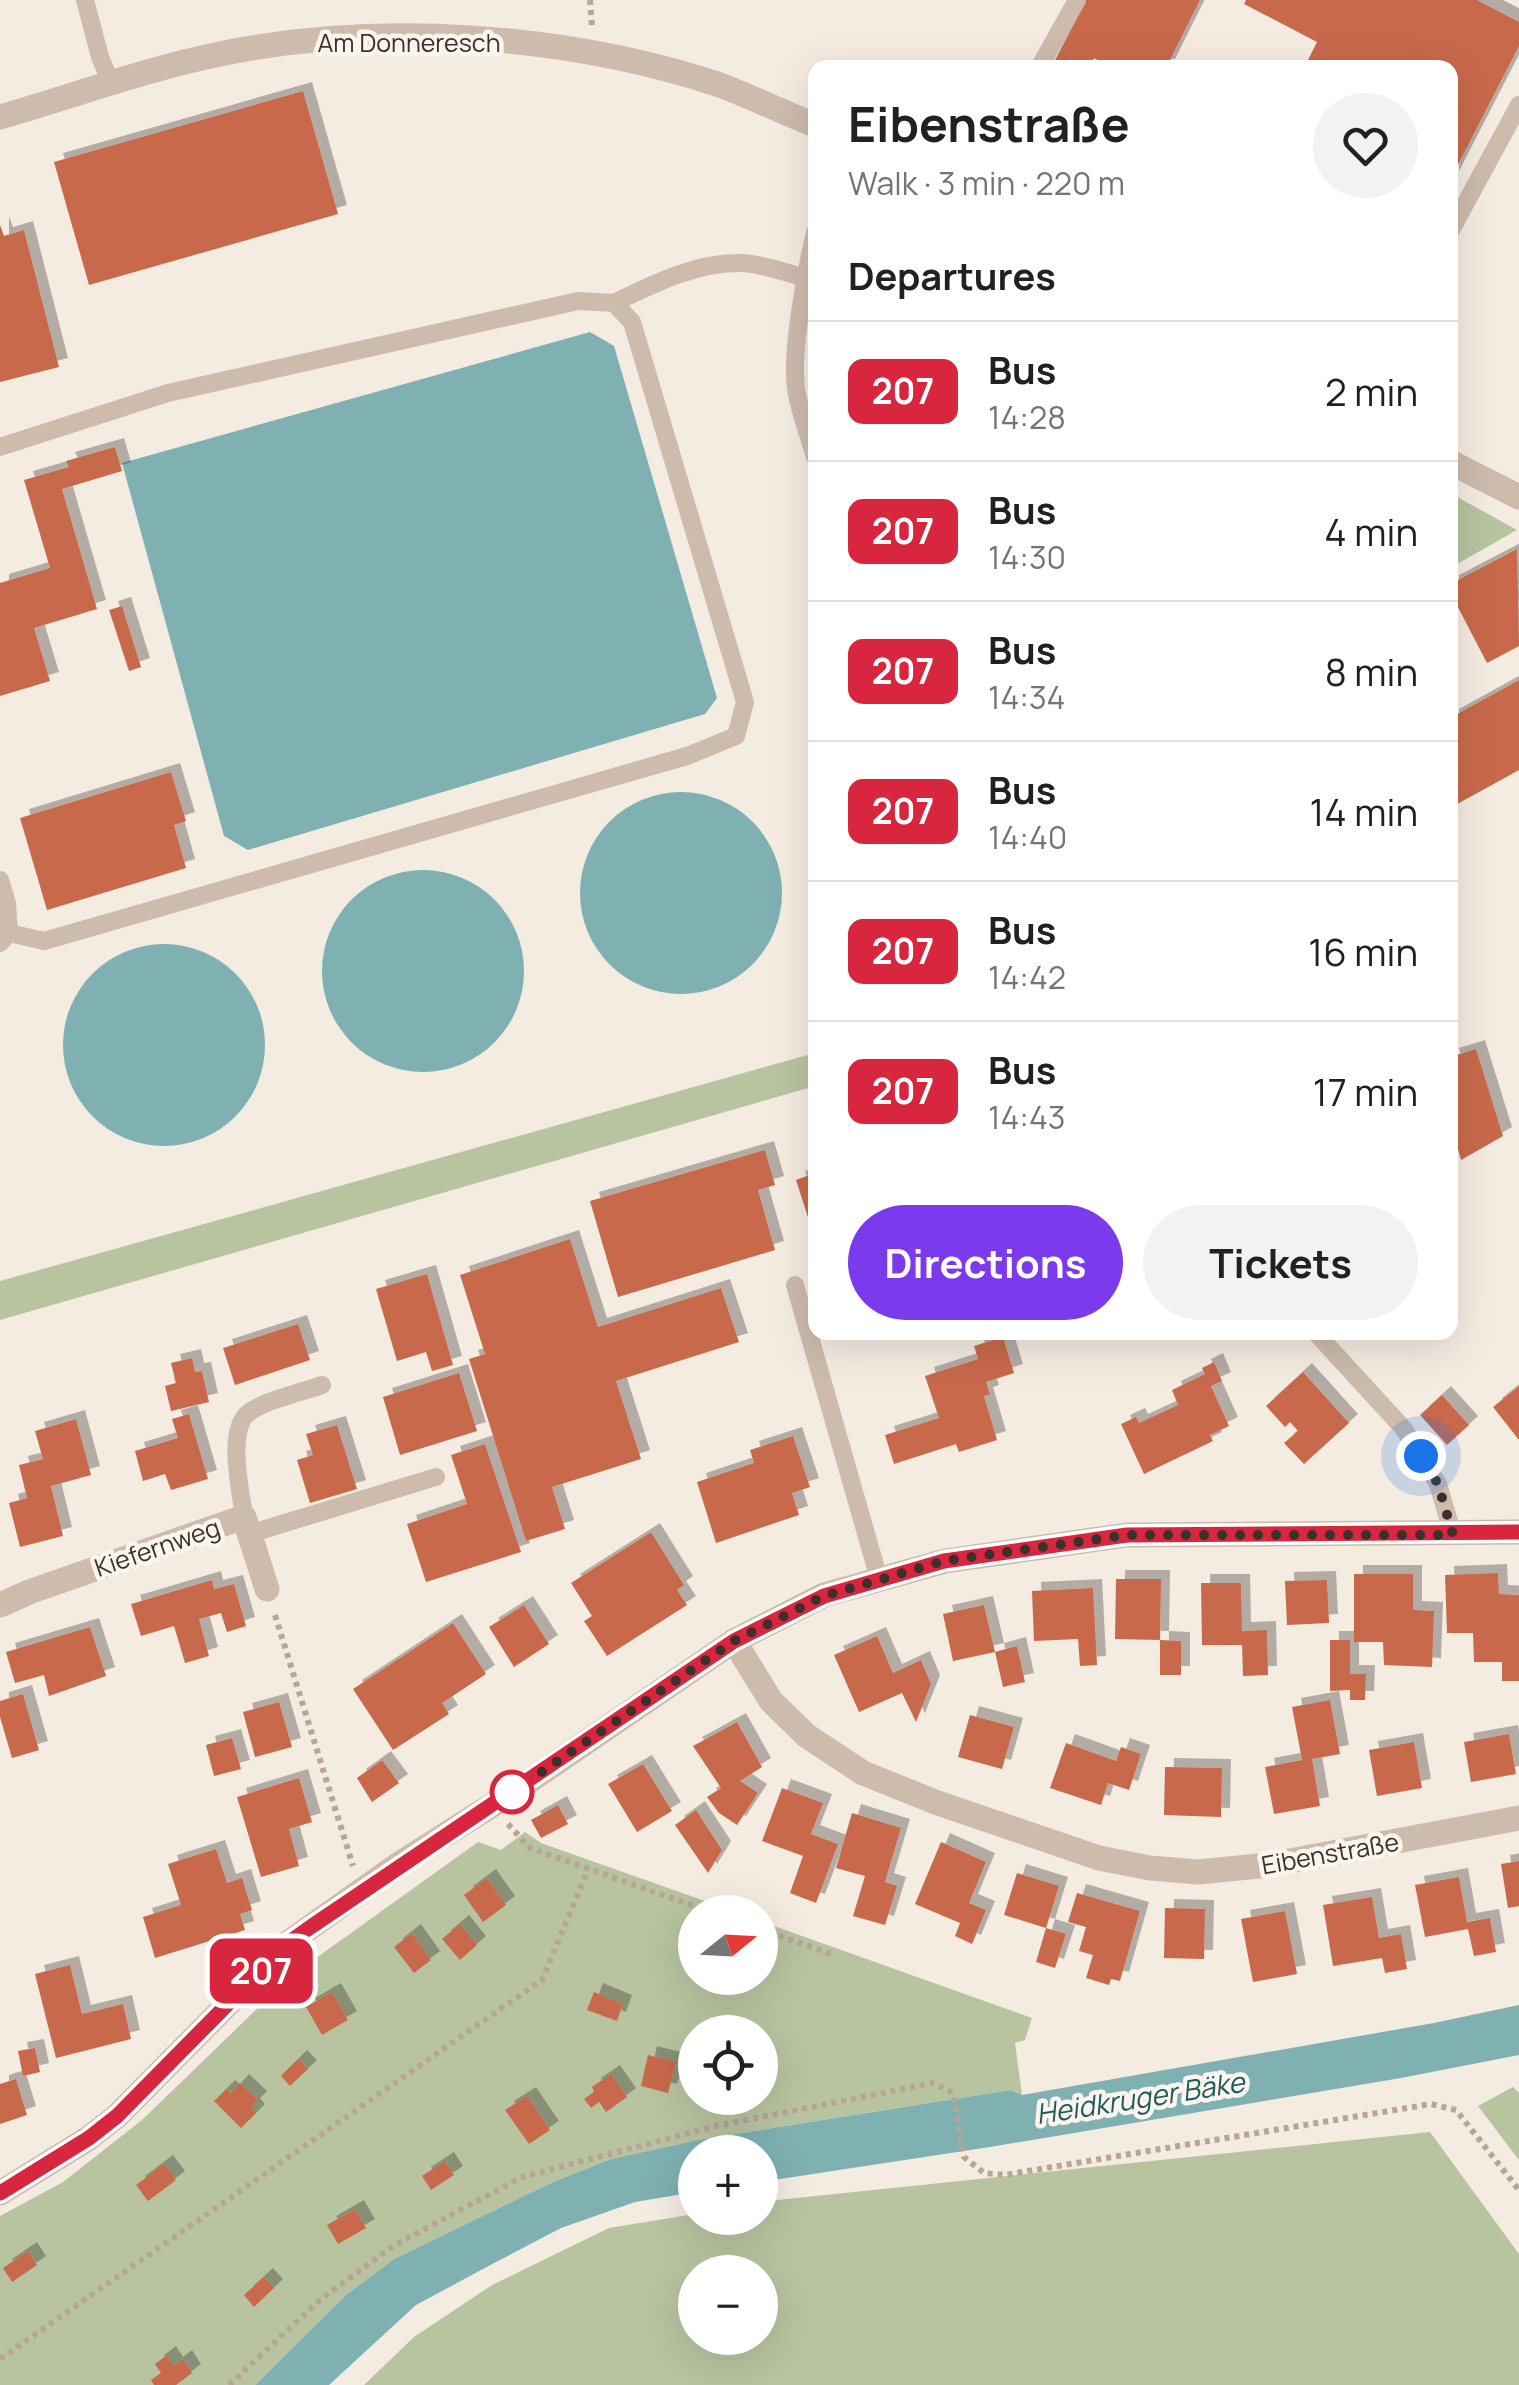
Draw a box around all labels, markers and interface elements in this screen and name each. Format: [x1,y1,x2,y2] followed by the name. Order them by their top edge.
[317,25,501,60] street label: Am Donneresch
[848,91,1130,156] text: Eibenstraße
[1313,93,1418,198] button: heart
[848,161,1125,205] text: Walk · 3 min · 220 m
[848,249,1056,301] text: Departures
[988,343,1056,395] text: Bus
[1325,365,1418,417] text: 2 min
[872,367,934,415] text: 207
[988,395,1066,439] text: 14:28
[988,483,1056,535] text: Bus
[1324,505,1418,557] text: 4 min
[872,507,934,555] text: 207
[988,535,1066,579] text: 14:30
[988,623,1056,675] text: Bus
[1325,645,1418,697] text: 8 min
[872,647,934,695] text: 207
[988,675,1065,719] text: 14:34
[988,763,1056,815] text: Bus
[1310,785,1418,837] text: 14 min
[872,787,934,835] text: 207
[988,815,1067,859] text: 14:40
[988,903,1056,955] text: Bus
[1308,925,1418,977] text: 16 min
[872,927,934,975] text: 207
[988,955,1066,999] text: 14:42
[988,1043,1056,1095] text: Bus
[1313,1065,1418,1117] text: 17 min
[872,1067,934,1115] text: 207
[988,1095,1065,1139] text: 14:43
[848,1205,1123,1320] button: Directions
[1143,1205,1418,1320] button: Tickets
[1396,1431,1446,1481] your location
[90,1509,224,1585] street label: Kiefernweg
[491,1771,533,1813] unlabelled marker
[1258,1824,1402,1882] street label: Eibenstraße
[678,1895,778,1995] north arrow
[678,1895,778,2355] map controls
[204,1938,318,2004] line badge: 207
[230,1947,292,1995] text: 207
[678,2015,778,2115] button: locate
[1033,2062,1249,2132] water label: Heidkruger Bäke
[678,2135,778,2235] button: +
[678,2255,778,2355] button: −

